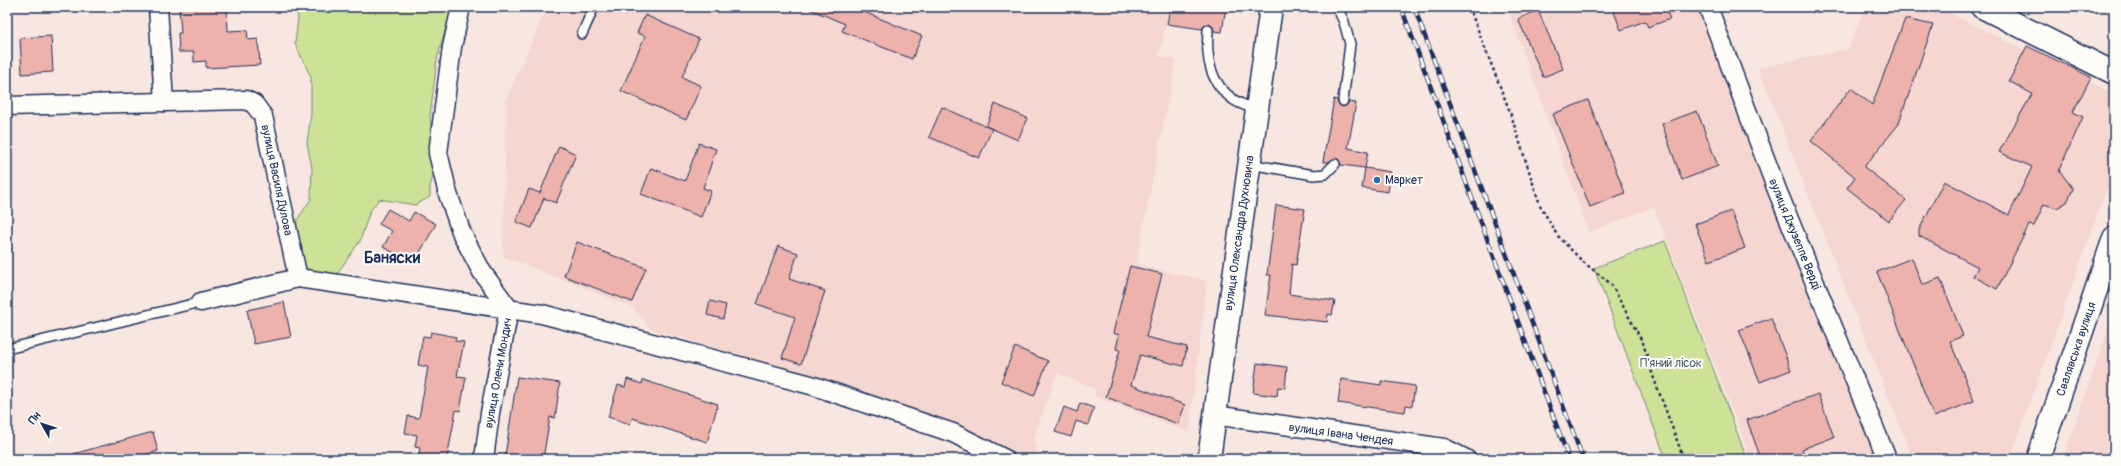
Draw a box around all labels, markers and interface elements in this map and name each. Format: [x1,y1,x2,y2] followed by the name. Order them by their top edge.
[257,123,296,238] street label: вулиця Василя Дулова
[1221,154,1258,312] street label: вулиця Олександра Духновича
[1385,173,1423,188] place label: Маркет
[1372,175,1382,185] marker: Маркет
[1765,176,1824,292] street label: вулиця Джузеппе Верді
[364,248,421,268] district label: Баняски
[2053,300,2100,398] street label: Свалявська вулиця
[481,317,516,429] street label: вулиця Олени Мондич
[1640,356,1702,371] park label: П'яний лісок
[22,404,62,444] north arrow
[26,409,44,427] text: Пн
[1288,420,1394,449] street label: вулиця Івана Чендея

